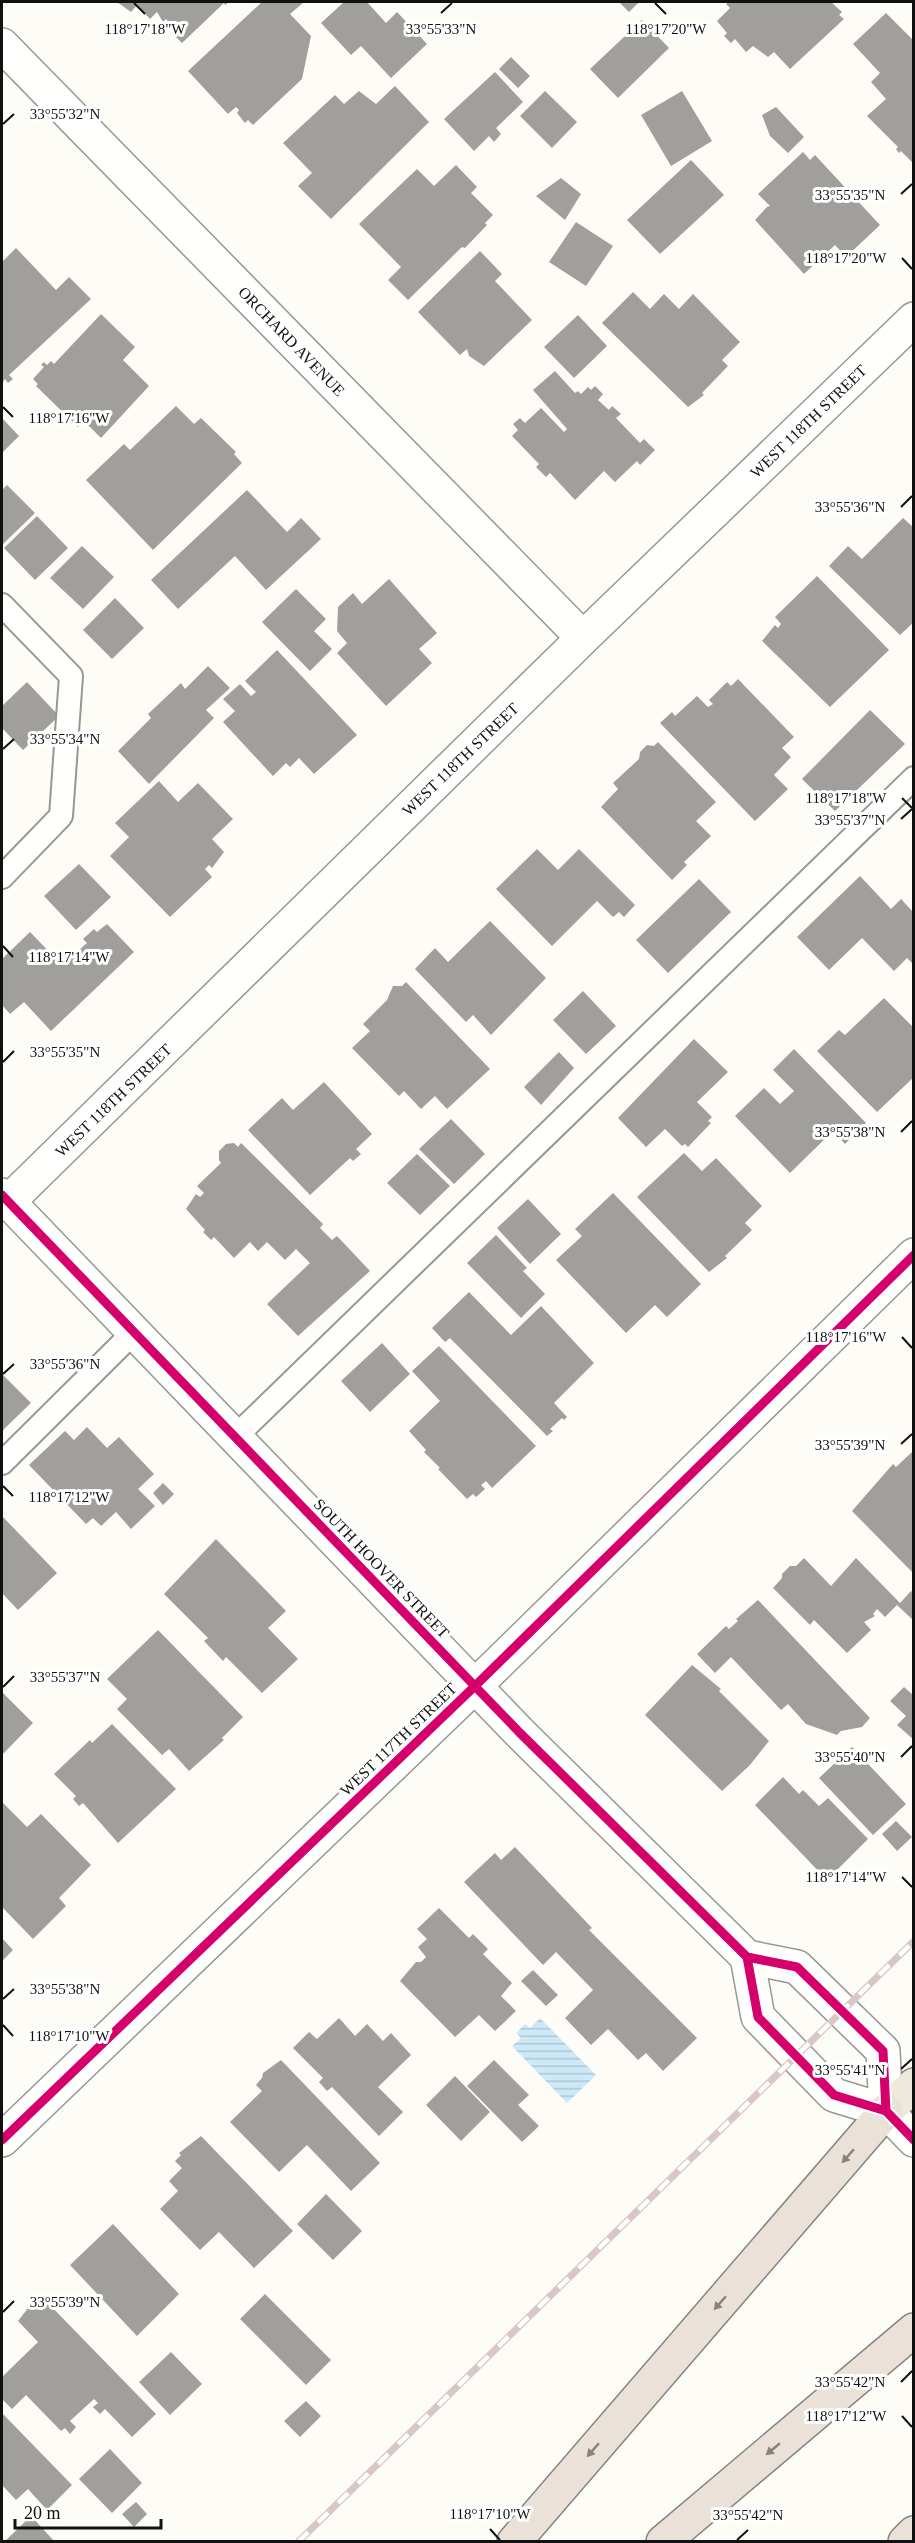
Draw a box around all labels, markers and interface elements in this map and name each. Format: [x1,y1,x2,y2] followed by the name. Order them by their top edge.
[105,21,186,37] text: 118°17'18"W
[406,21,476,37] text: 33°55'33"N
[626,21,707,37] text: 118°17'20"W
[30,106,100,122] text: 33°55'32"N
[815,187,885,203] text: 33°55'35"N
[806,250,887,266] text: 118°17'20"W
[235,283,348,399] street label: ORCHARD AVENUE
[747,361,870,481] street label: WEST 118TH STREET
[29,410,110,426] text: 118°17'16"W
[815,499,885,515] text: 33°55'36"N
[399,699,522,819] street label: WEST 118TH STREET
[30,731,100,747] text: 33°55'34"N
[806,790,887,806] text: 118°17'18"W
[815,812,885,828] text: 33°55'37"N
[29,949,110,965] text: 118°17'14"W
[52,1040,175,1160] street label: WEST 118TH STREET
[30,1044,100,1060] text: 33°55'35"N
[815,1124,885,1140] text: 33°55'38"N
[806,1329,887,1345] text: 118°17'16"W
[30,1356,100,1372] text: 33°55'36"N
[815,1437,885,1453] text: 33°55'39"N
[29,1489,110,1505] text: 118°17'12"W
[311,1495,453,1642] street label: SOUTH HOOVER STREET
[30,1669,100,1685] text: 33°55'37"N
[337,1679,460,1799] street label: WEST 117TH STREET
[815,1749,885,1765] text: 33°55'40"N
[806,1869,887,1885] text: 118°17'14"W
[30,1981,100,1997] text: 33°55'38"N
[29,2028,110,2044] text: 118°17'10"W
[815,2062,885,2078] text: 33°55'41"N
[842,2148,855,2163] one-way arrow
[30,2294,100,2310] text: 33°55'39"N
[714,2295,727,2310] one-way arrow
[815,2374,885,2390] text: 33°55'42"N
[806,2408,887,2424] text: 118°17'12"W
[766,2442,781,2455] one-way arrow
[586,2443,600,2458] one-way arrow
[15,2492,160,2530] scale bar
[24,2503,61,2523] text: 20 m
[450,2506,531,2522] text: 118°17'10"W
[713,2507,783,2523] text: 33°55'42"N

